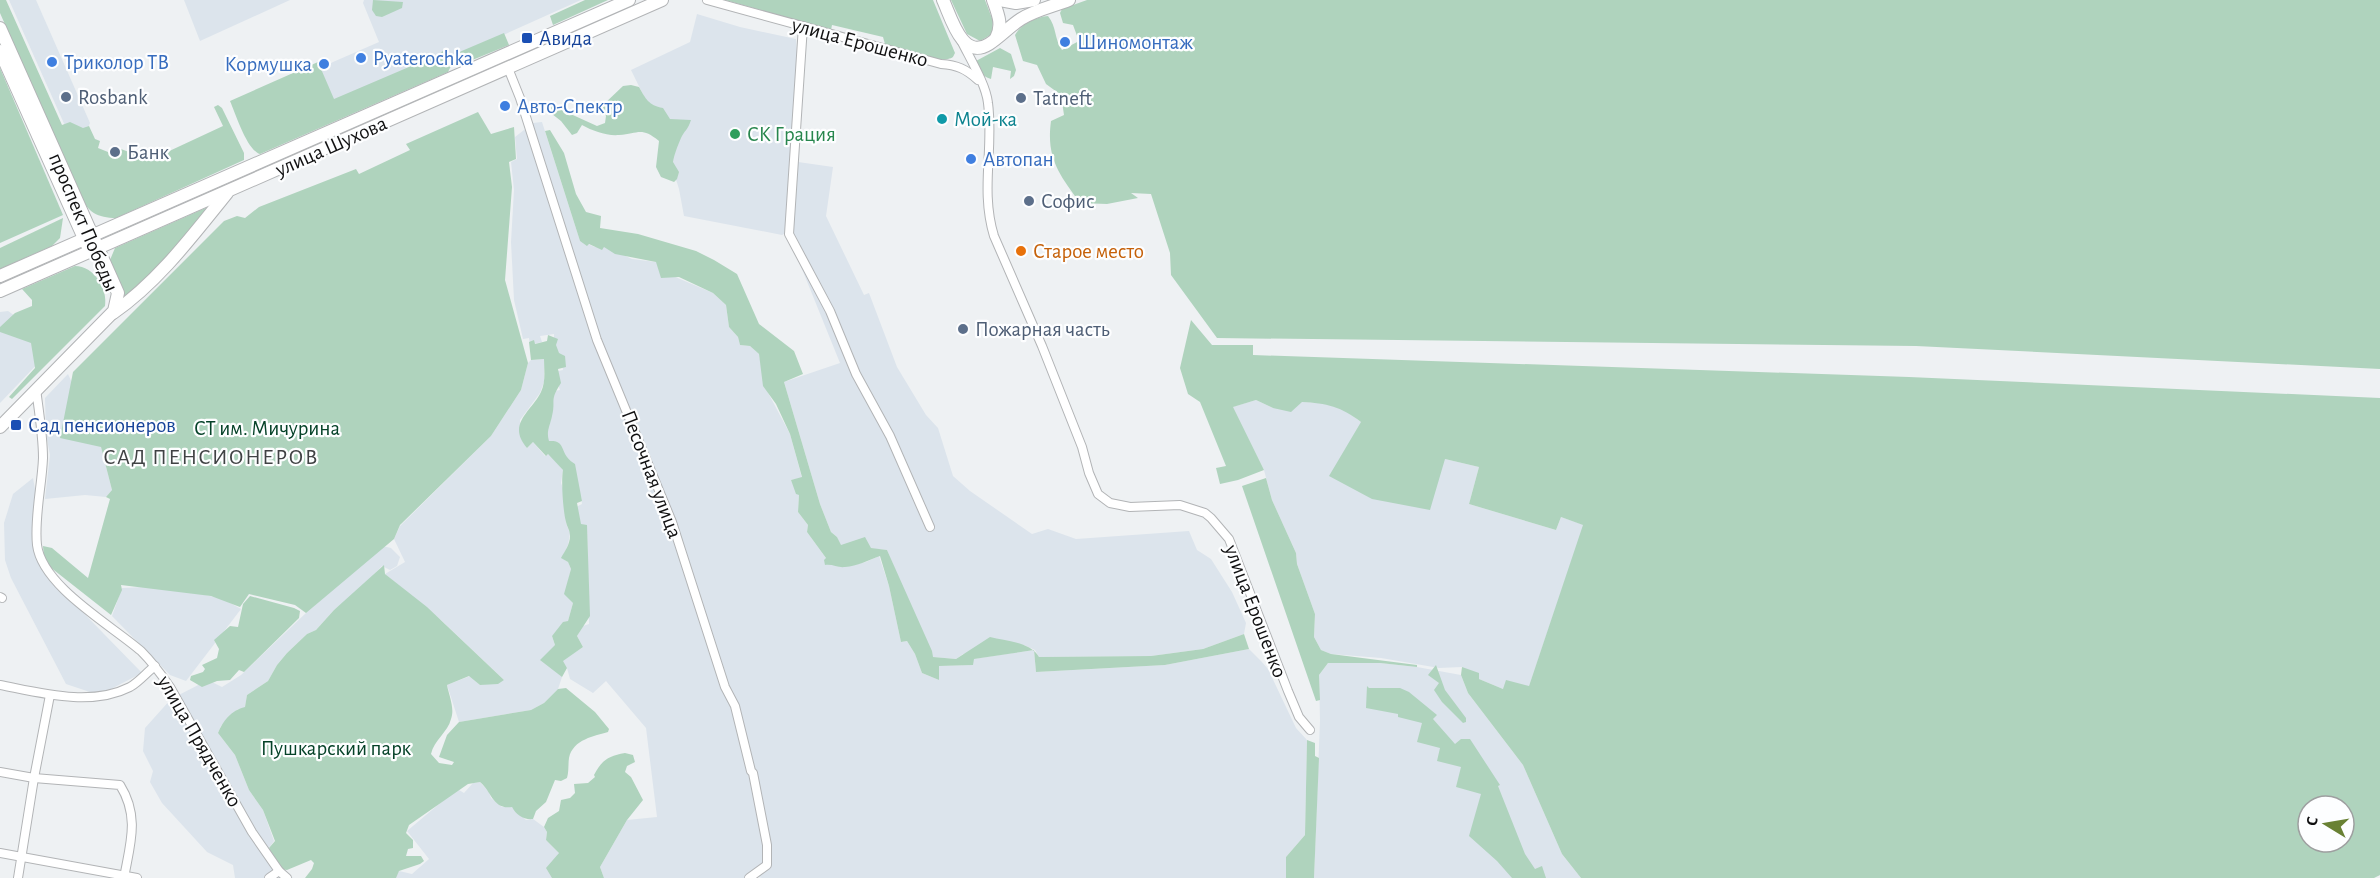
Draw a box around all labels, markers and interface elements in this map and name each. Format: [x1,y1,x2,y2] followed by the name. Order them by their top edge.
[789,14,930,71] street label: улица Ерошенко
[539,28,592,49] place label: Авида
[520,31,534,45] marker: Авида
[1077,32,1193,53] place label: Шиномонтаж
[1058,35,1072,49] marker: Шиномонтаж
[373,48,474,69] place label: Pyaterochka
[354,51,368,65] marker: Pyaterochka
[64,52,169,73] place label: Триколор ТВ
[225,54,312,75] place label: Кормушка
[45,55,59,69] marker: Триколор ТВ
[317,57,331,71] marker: Кормушка
[78,87,148,108] place label: Rosbank
[1033,88,1092,109] place label: Tatneft
[59,90,73,104] marker: Rosbank
[1014,91,1028,105] marker: Tatneft
[517,96,623,117] place label: Авто-Спектр
[498,99,512,113] marker: Авто-Спектр
[954,109,1018,130] place label: Мой-ка
[271,112,390,181] street label: улица Шухова
[935,112,949,126] marker: Мой-ка
[747,124,836,145] place label: СК Грация
[728,127,742,141] marker: СК Грация
[127,142,169,163] place label: Банк
[108,145,122,159] marker: Банк
[983,149,1054,170] place label: Автопан
[45,150,122,295] street label: проспект Победы
[964,152,978,166] marker: Автопан
[1041,191,1095,212] place label: Софис
[1022,194,1036,208] marker: Софис
[1033,241,1144,262] place label: Старое место
[1014,244,1028,258] marker: Старое место
[975,319,1110,340] place label: Пожарная часть
[956,322,970,336] marker: Пожарная часть
[618,407,686,541] street label: Песочная улица
[28,415,176,436] place label: Сад пенсионеров
[9,418,23,432] marker: Сад пенсионеров
[194,418,340,439] park label: СТ им. Мичурина
[103,446,319,468] district label: САД ПЕНСИОНЕРОВ
[1220,541,1290,680] street label: улица Ерошенко
[153,671,246,810] street label: улица Прядченко
[261,738,412,759] park label: Пушкарский парк
[2296,794,2356,854] north arrow
[2304,815,2321,827] text: С

